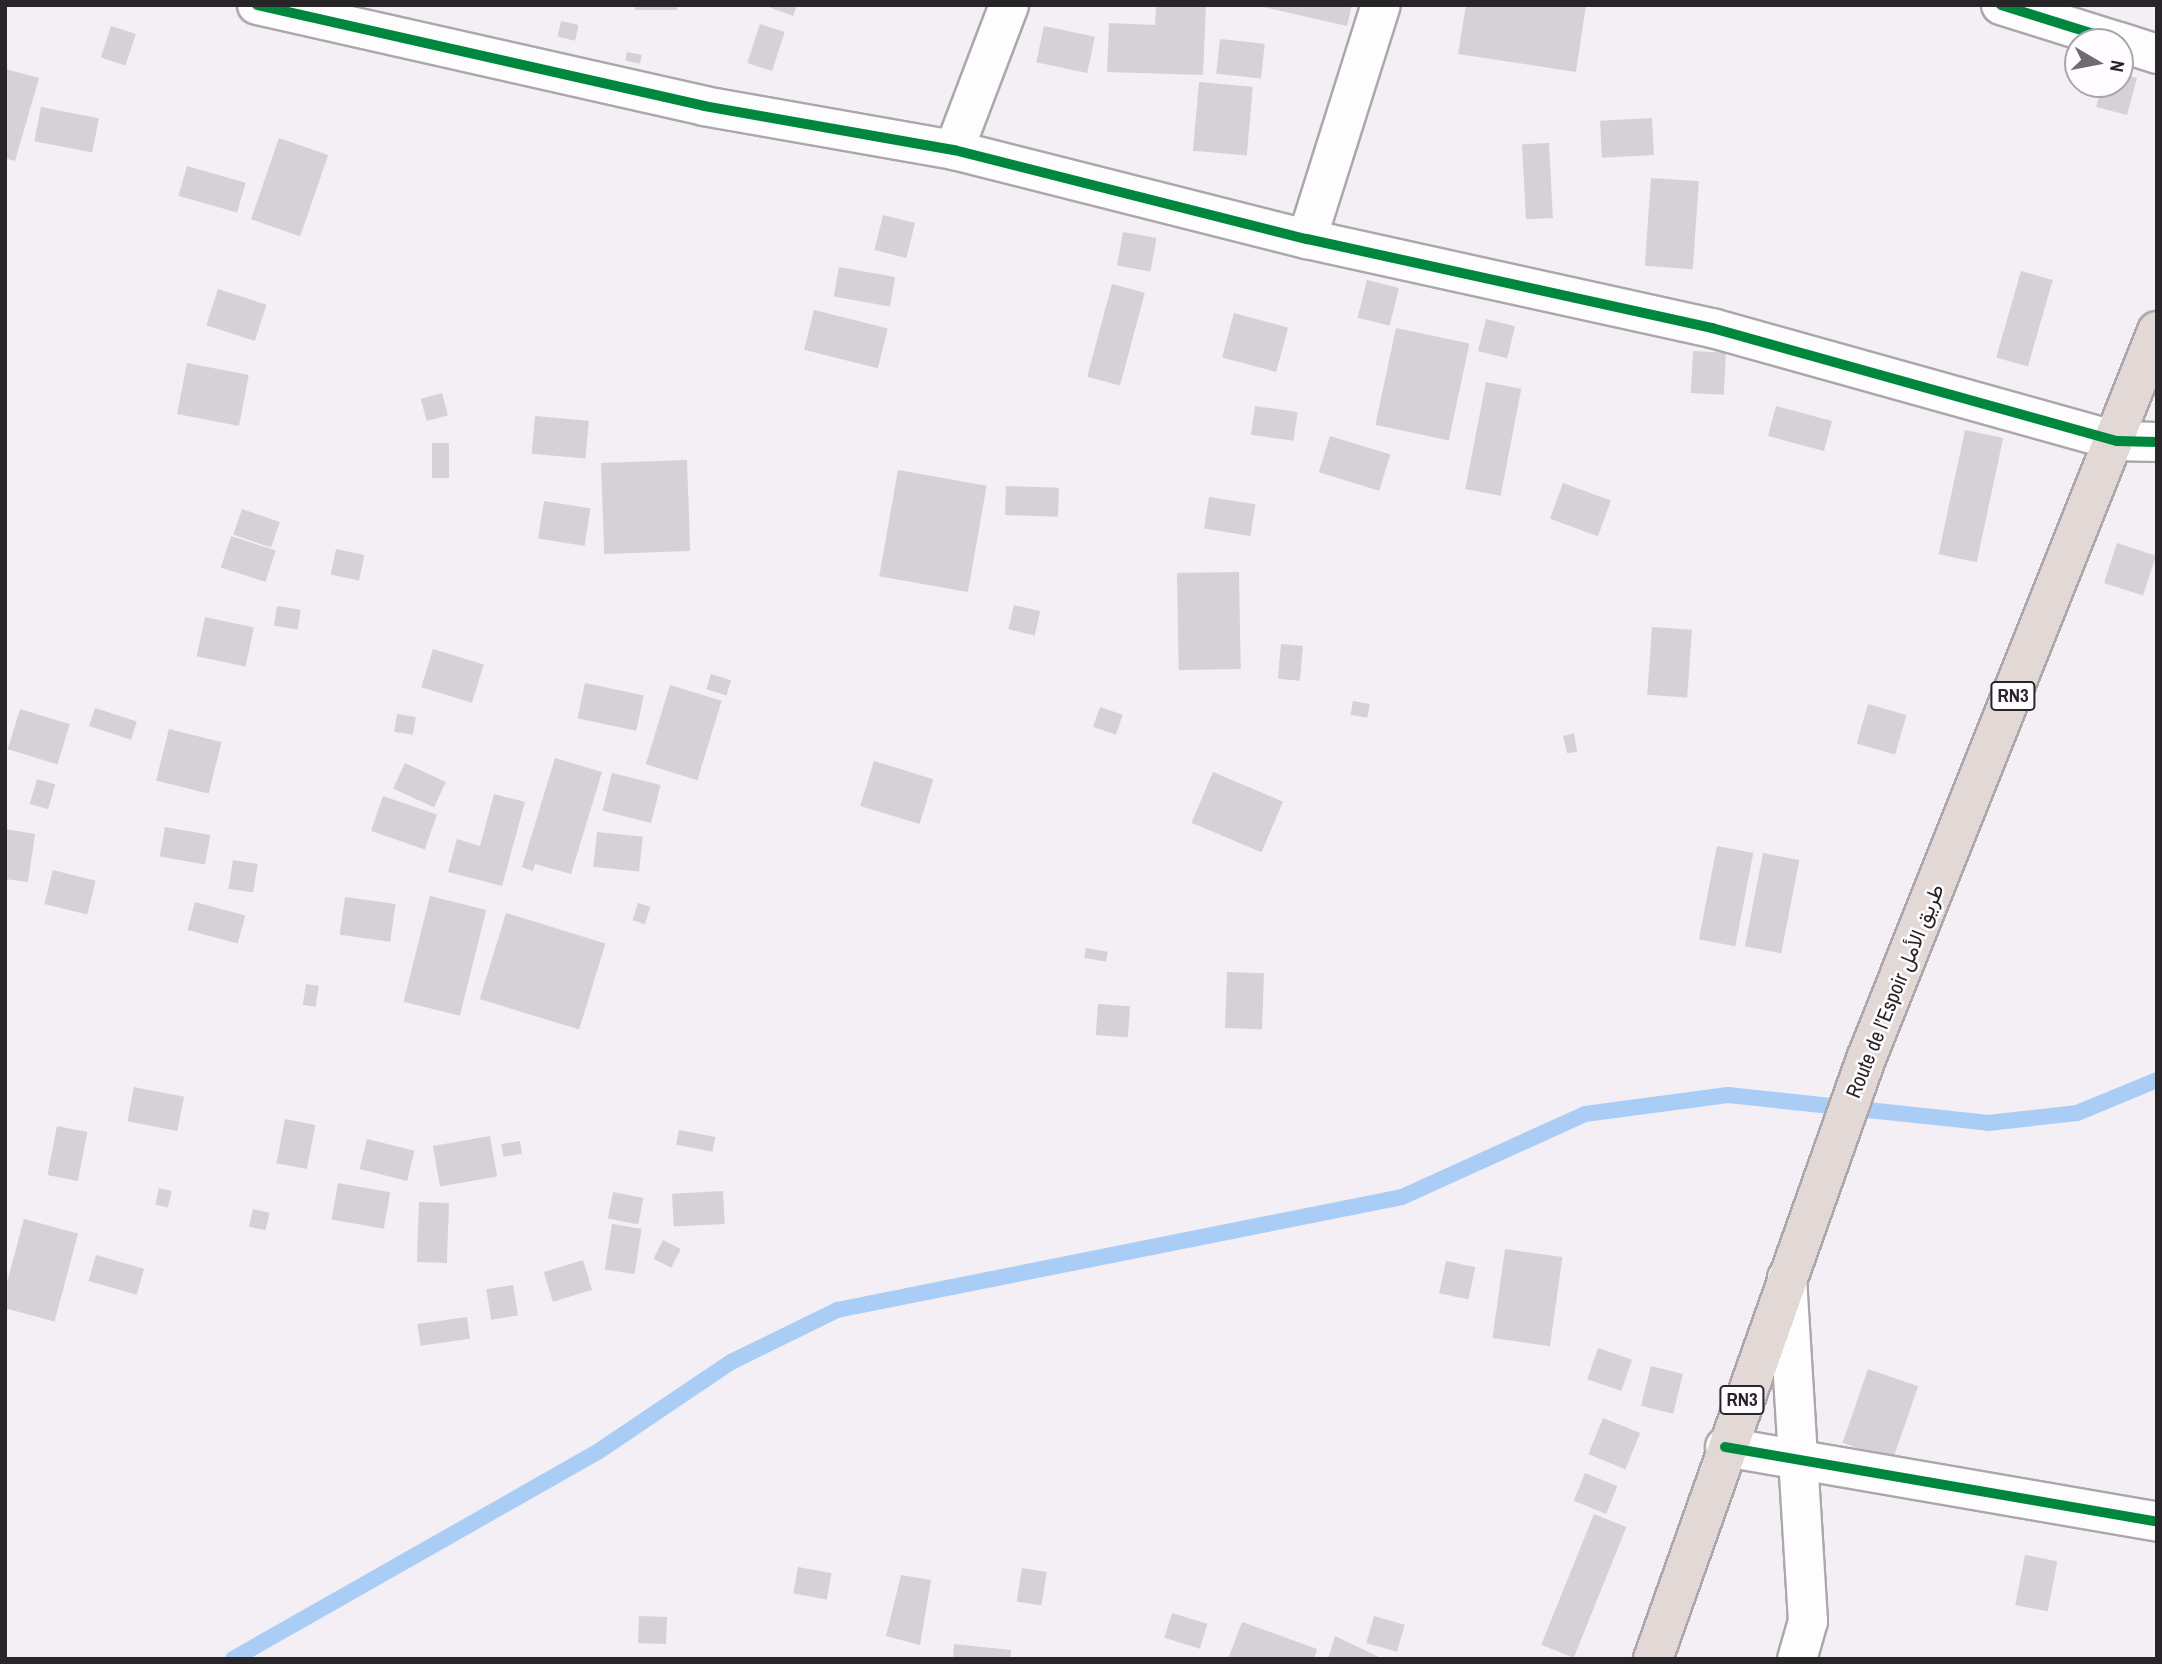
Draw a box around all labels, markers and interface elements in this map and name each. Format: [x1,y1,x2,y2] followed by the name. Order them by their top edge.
[2064,28,2134,98] north arrow
[2104,59,2131,74] text: N
[1990,680,2036,712] road number: RN3
[1841,880,1949,1102] street label: Route de l’Espoir طريق الأمل
[1719,1384,1765,1416] road number: RN3

